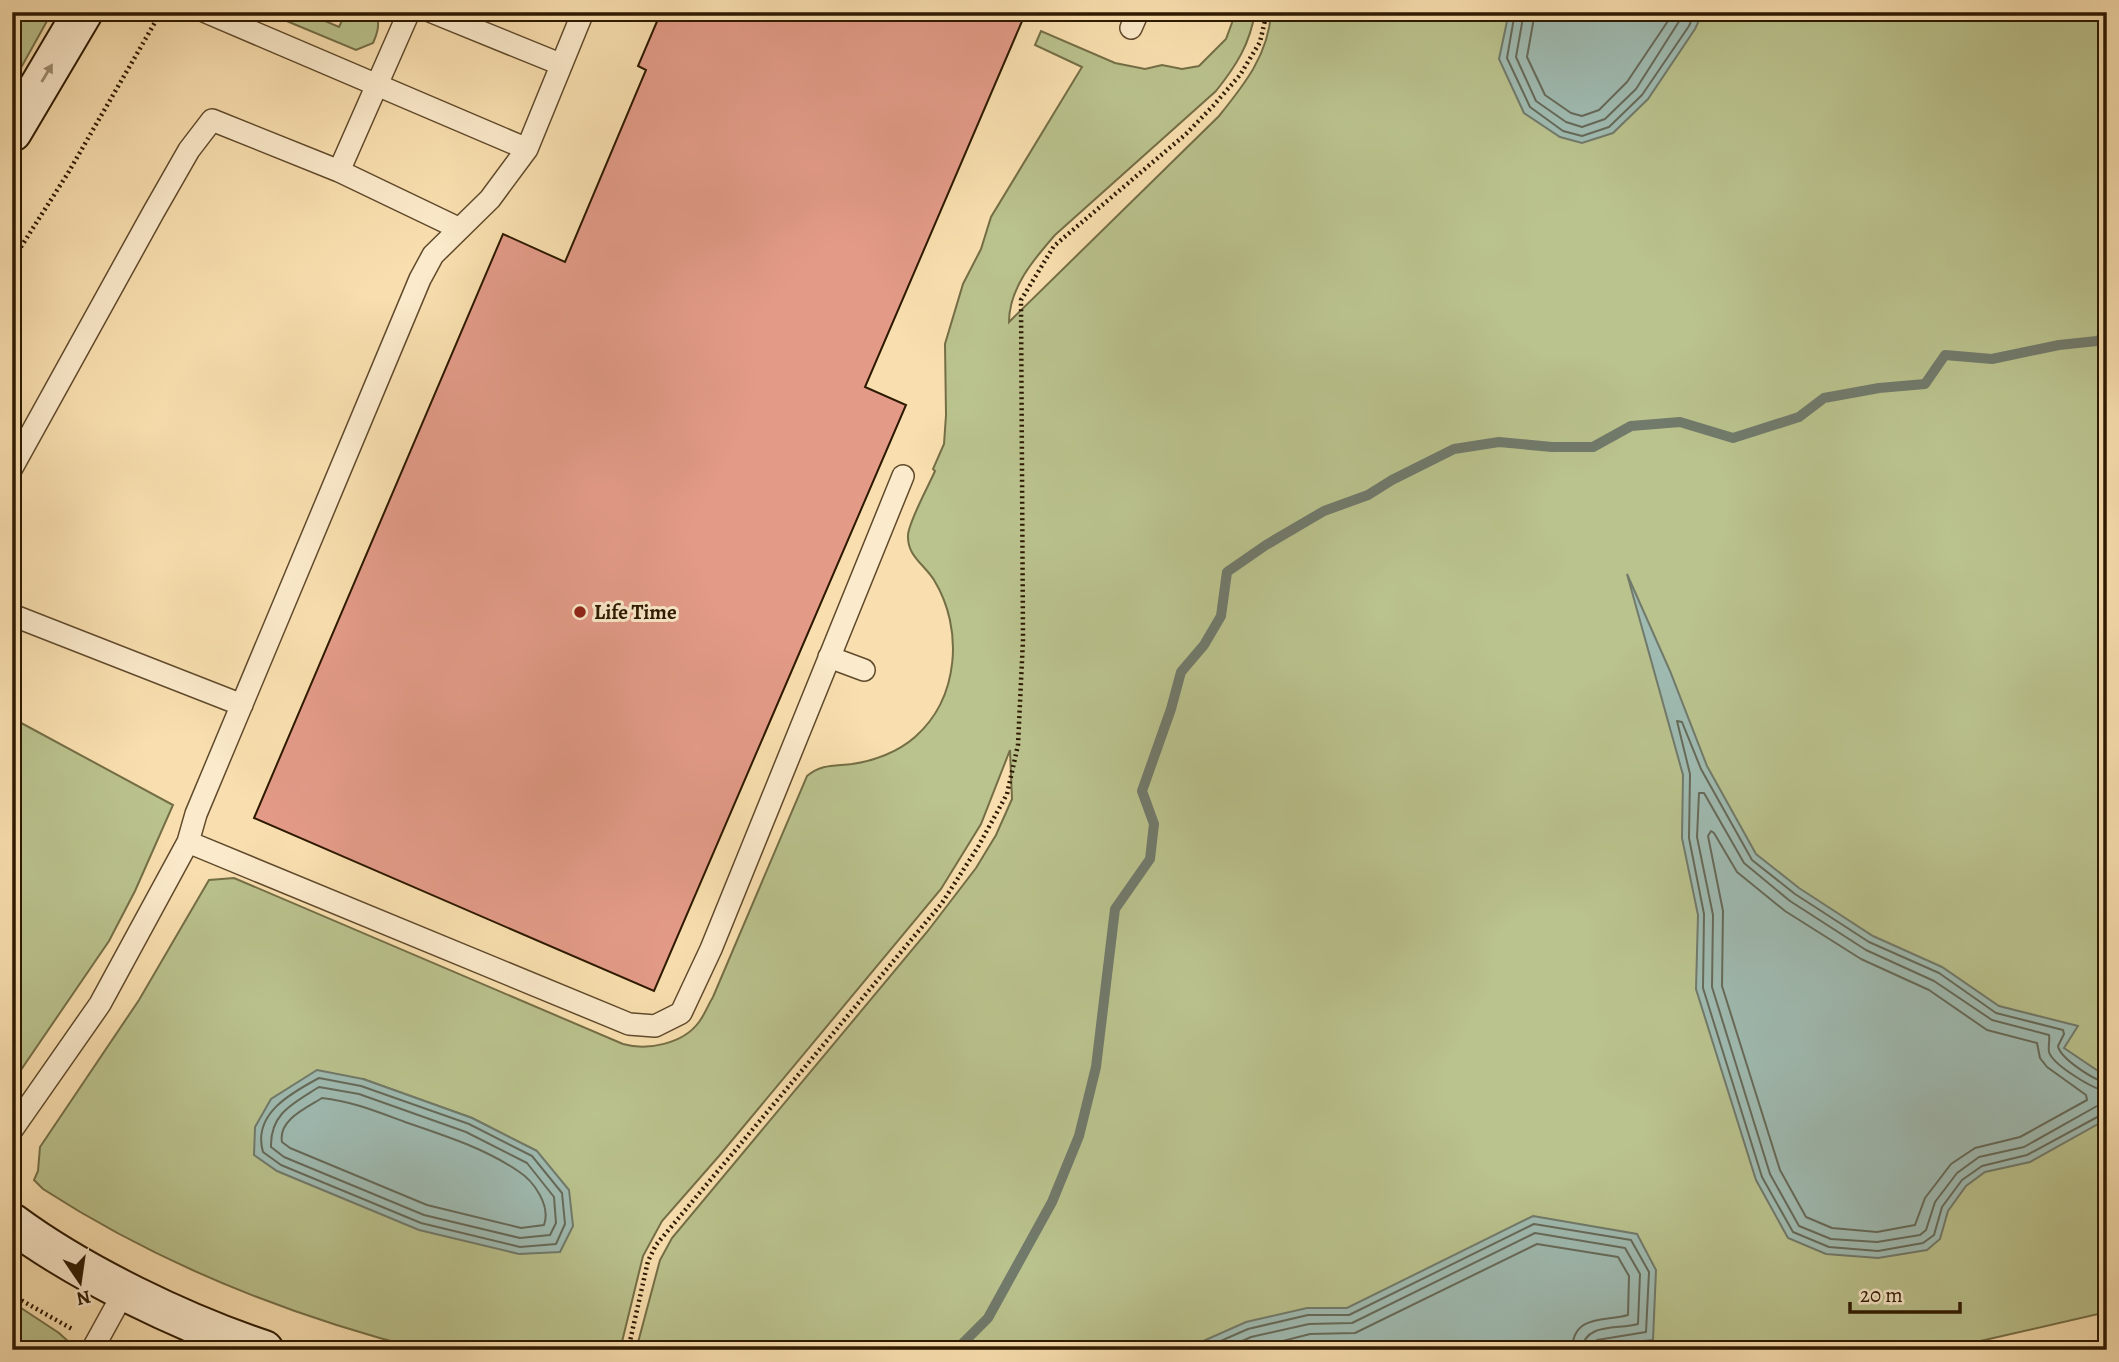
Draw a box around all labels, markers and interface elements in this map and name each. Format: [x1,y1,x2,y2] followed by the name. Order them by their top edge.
[41,64,54,83] one-way arrow
[594,598,677,626] place label: Life Time
[572,604,588,620] marker: Life Time
[46,1246,116,1316] north arrow
[1850,1271,1960,1315] scale bar
[1860,1281,1903,1309] text: 20 m
[74,1283,93,1312] text: N

